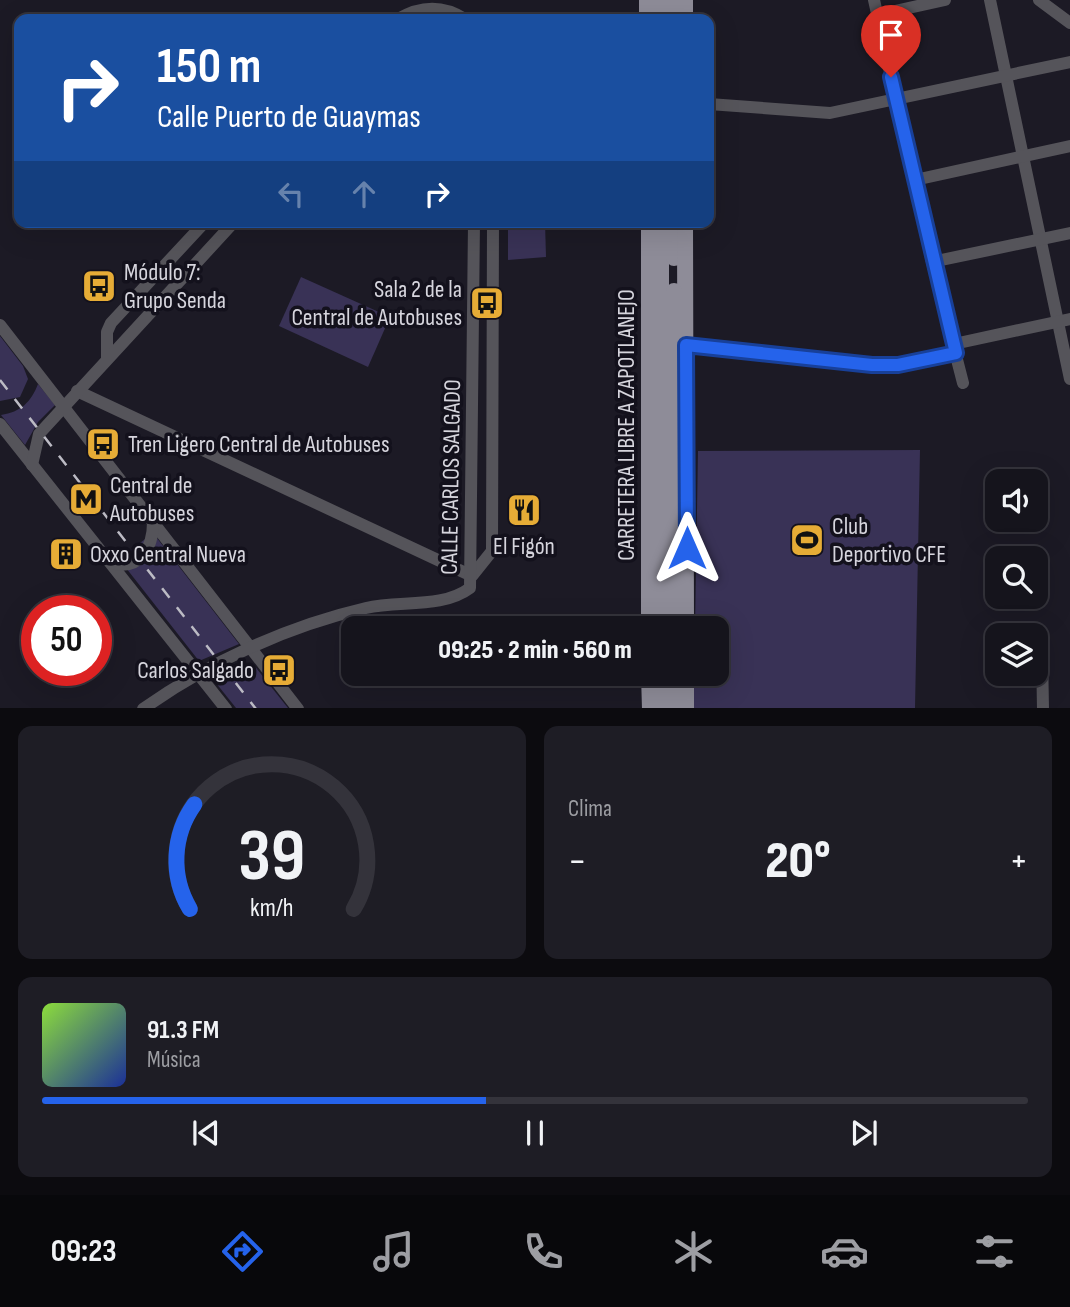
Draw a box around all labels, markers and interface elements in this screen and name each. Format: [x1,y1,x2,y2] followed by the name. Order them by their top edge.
[861,5,921,77] pin
[872,16,910,54] icon: arrive
[157,38,261,97] text: 150 m
[42,42,133,133] icon: right
[157,98,421,137] text: Calle Puerto de Guaymas
[272,175,310,213] icon: left
[345,175,383,213] icon: ahead
[418,175,456,213] icon: right
[124,258,226,315] place label: Módulo 7: Grupo Senda
[80,267,118,305] bus stop icon: Módulo 7: Grupo Senda
[291,275,462,332] place label: Sala 2 de la Central de Autobuses
[468,284,506,322] bus stop icon: Sala 2 de la Central de Autobuses
[612,289,641,561] street label: CARRETERA LIBRE A ZAPOTLANEJO
[435,379,467,575] street label: CALLE CARLOS SALGADO
[84,425,122,463] bus stop icon: Tren Ligero Central de Autobuses
[128,430,390,459] place label: Tren Ligero Central de Autobuses
[985,469,1048,686] map controls
[985,469,1048,532] button: sound
[109,471,194,528] place label: Central de Autobuses
[67,480,105,518] metro station icon: Central de Autobuses
[505,491,543,529] restaurant icon: El Figón
[650,511,724,585] position arrow
[832,512,946,569] place label: Club Deportivo CFE
[788,521,826,559] sports icon: Club Deportivo CFE
[493,532,555,561] place label: El Figón
[47,535,85,573] building icon: Oxxo Central Nueva
[90,540,246,569] place label: Oxxo Central Nueva
[985,546,1048,609] button: search
[21,595,112,686] speed limit sign: 50
[985,623,1048,686] button: layers
[438,635,632,666] text: 09:25 · 2 min · 560 m
[260,651,298,689] bus stop icon: Carlos Salgado
[137,656,254,685] place label: Carlos Salgado
[568,795,612,823] text: Clima
[238,813,306,901] text: 39
[765,830,831,893] text: 20°
[568,839,587,884] text: −
[1009,839,1028,884] text: +
[250,892,294,923] text: km/h
[147,1015,219,1046] text: 91.3 FM
[147,1046,201,1074] text: Música
[187,1114,225,1152] icon: previous
[516,1114,554,1152] icon: pause
[845,1114,883,1152] icon: next
[218,1227,267,1276] icon: directions
[369,1227,418,1276] icon: music
[519,1227,568,1276] icon: phone
[669,1227,718,1276] icon: climate
[820,1227,869,1276] icon: car
[970,1227,1019,1276] icon: filters
[51,1232,117,1271] text: 09:23

